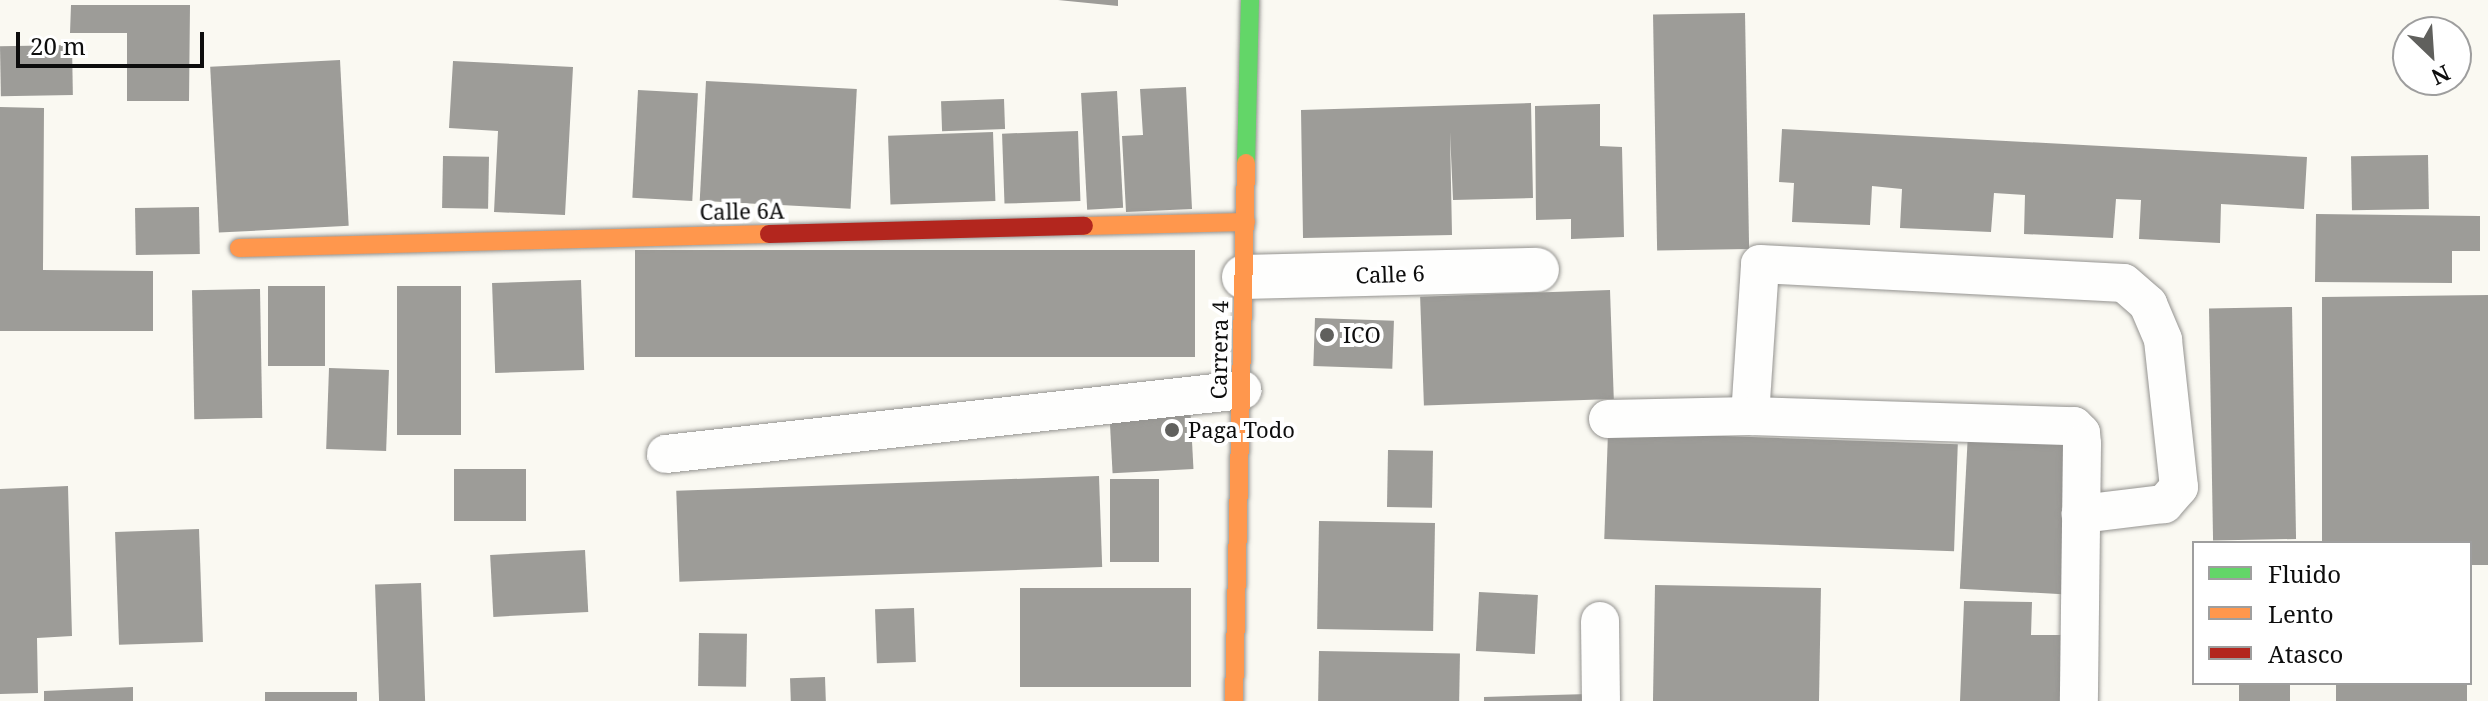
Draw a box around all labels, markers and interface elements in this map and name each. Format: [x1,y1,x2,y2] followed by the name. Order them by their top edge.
[20,16,208,66] scale bar
[2392,16,2472,96] north arrow
[30,29,86,62] text: 20 m
[2427,59,2455,93] text: N
[699,197,785,225] street label: Calle 6A
[1355,260,1425,288] street label: Calle 6
[1205,300,1233,400] street label: Carrera 4
[1343,322,1381,348] place label: ICO
[1318,326,1336,344] marker: ICO
[1188,417,1295,443] place label: Paga Todo
[1163,421,1181,439] marker: Paga Todo
[2192,541,2472,685] legend
[2268,557,2341,590] text: Fluido
[2268,597,2334,630] text: Lento
[2268,637,2343,670] text: Atasco

